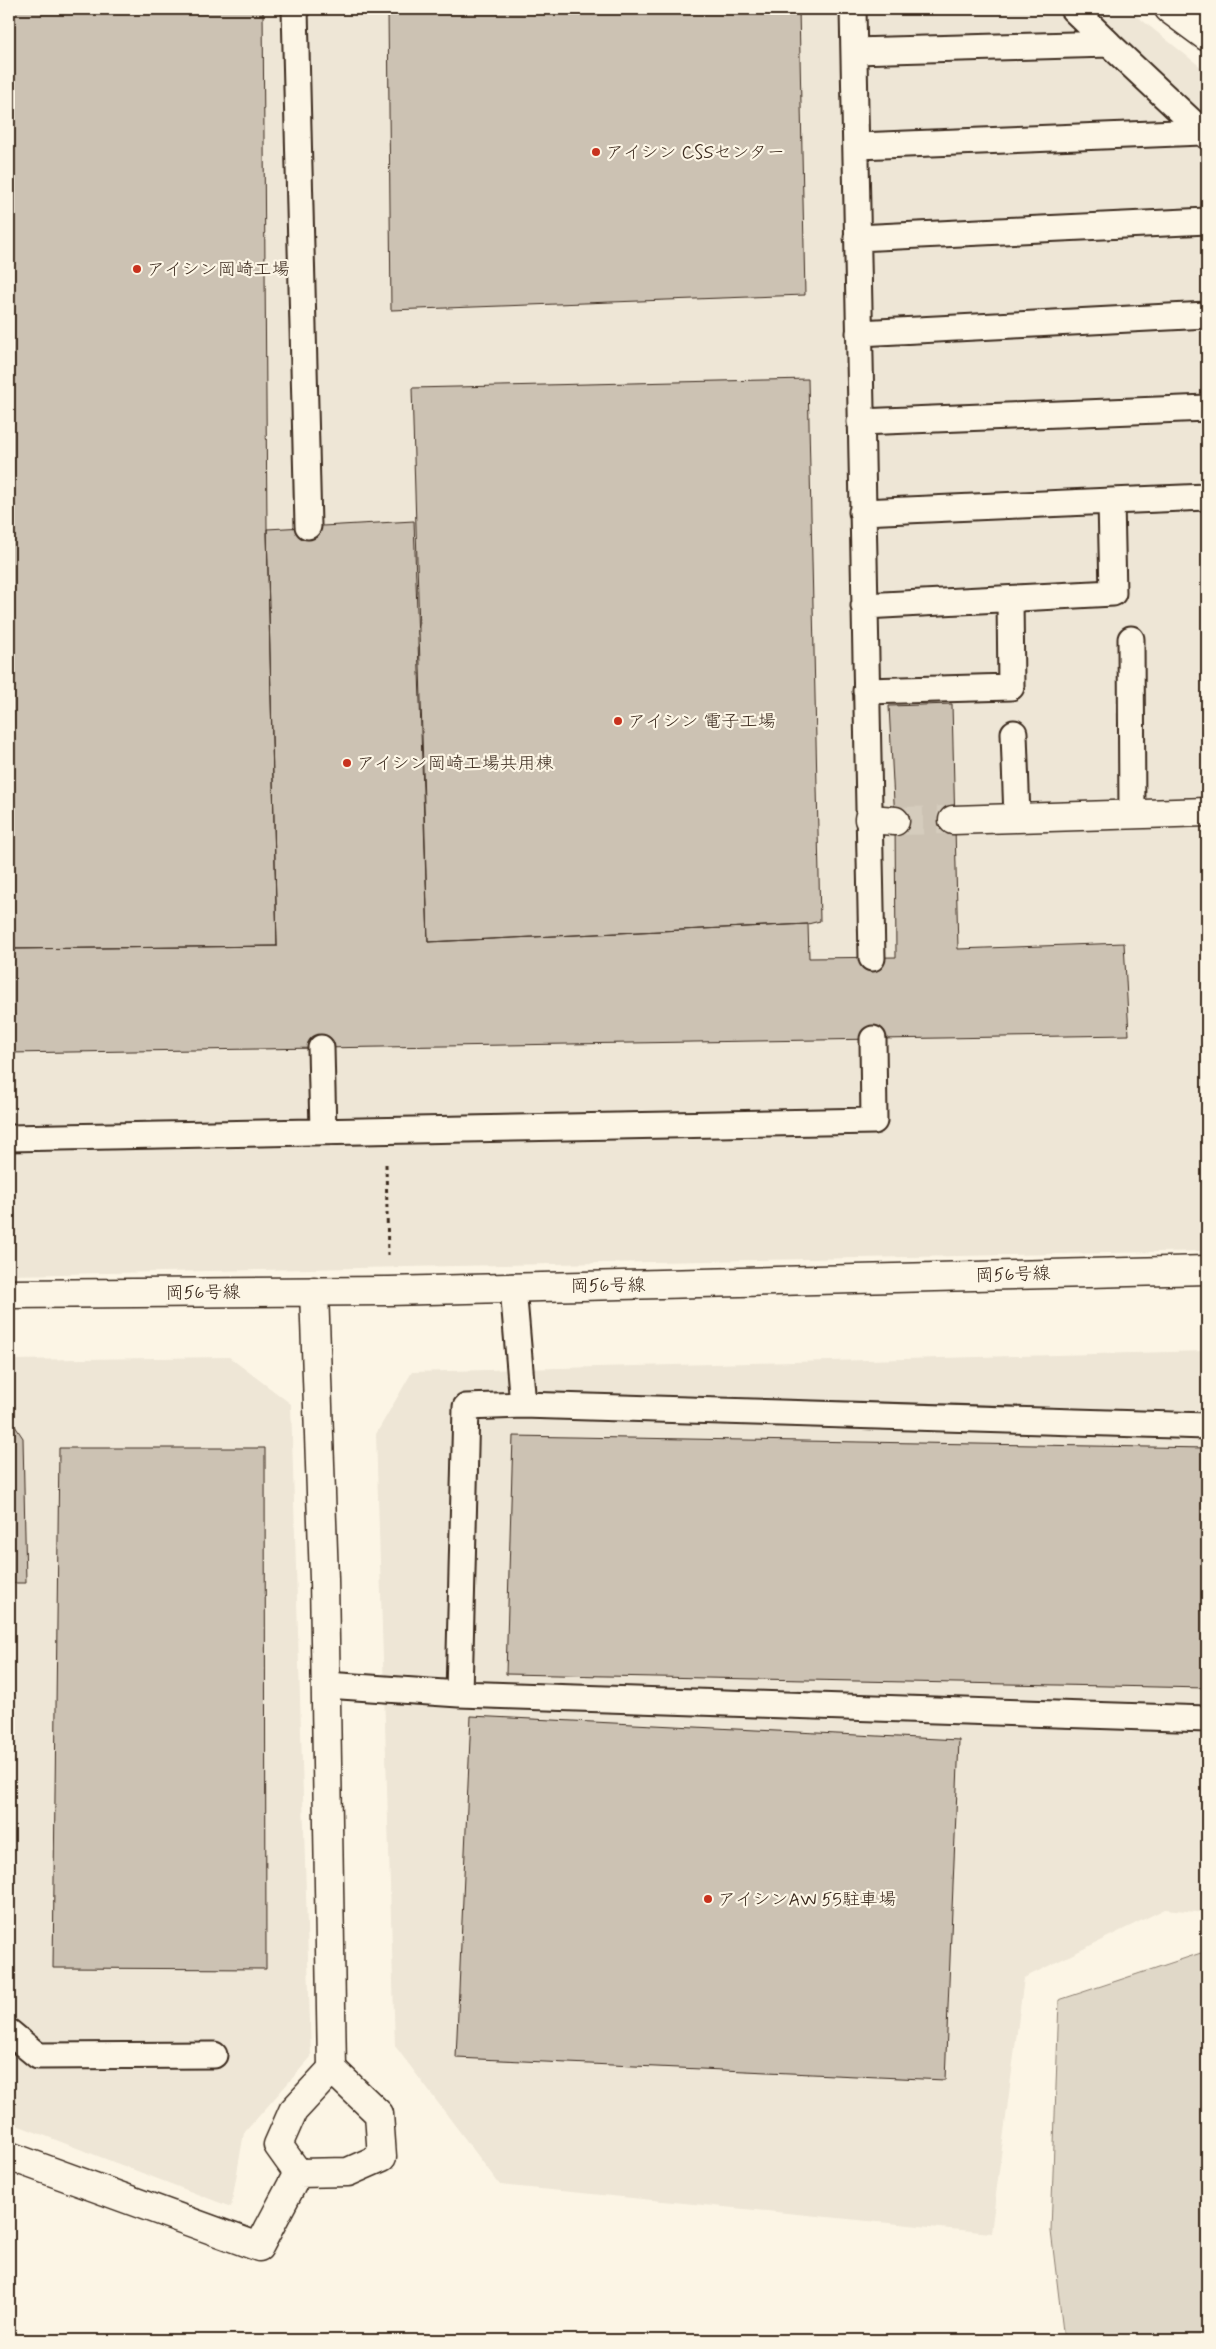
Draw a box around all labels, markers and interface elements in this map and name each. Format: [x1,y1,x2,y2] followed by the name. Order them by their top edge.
[606,141,785,165] place label: アイシン CSSセンター
[590,146,602,158] marker: アイシン CSSセンター
[147,258,290,282] place label: アイシン岡崎工場
[131,263,143,275] marker: アイシン岡崎工場
[628,710,775,734] place label: アイシン 電子工場
[612,715,624,727] marker: アイシン 電子工場
[357,752,554,776] place label: アイシン岡崎工場共用棟
[341,757,353,769] marker: アイシン岡崎工場共用棟
[975,1262,1051,1288] street label: 岡56号線
[570,1273,646,1299] street label: 岡56号線
[165,1280,241,1306] street label: 岡56号線
[718,1888,896,1912] place label: アイシンAW 55駐車場
[702,1893,714,1905] marker: アイシンAW 55駐車場

